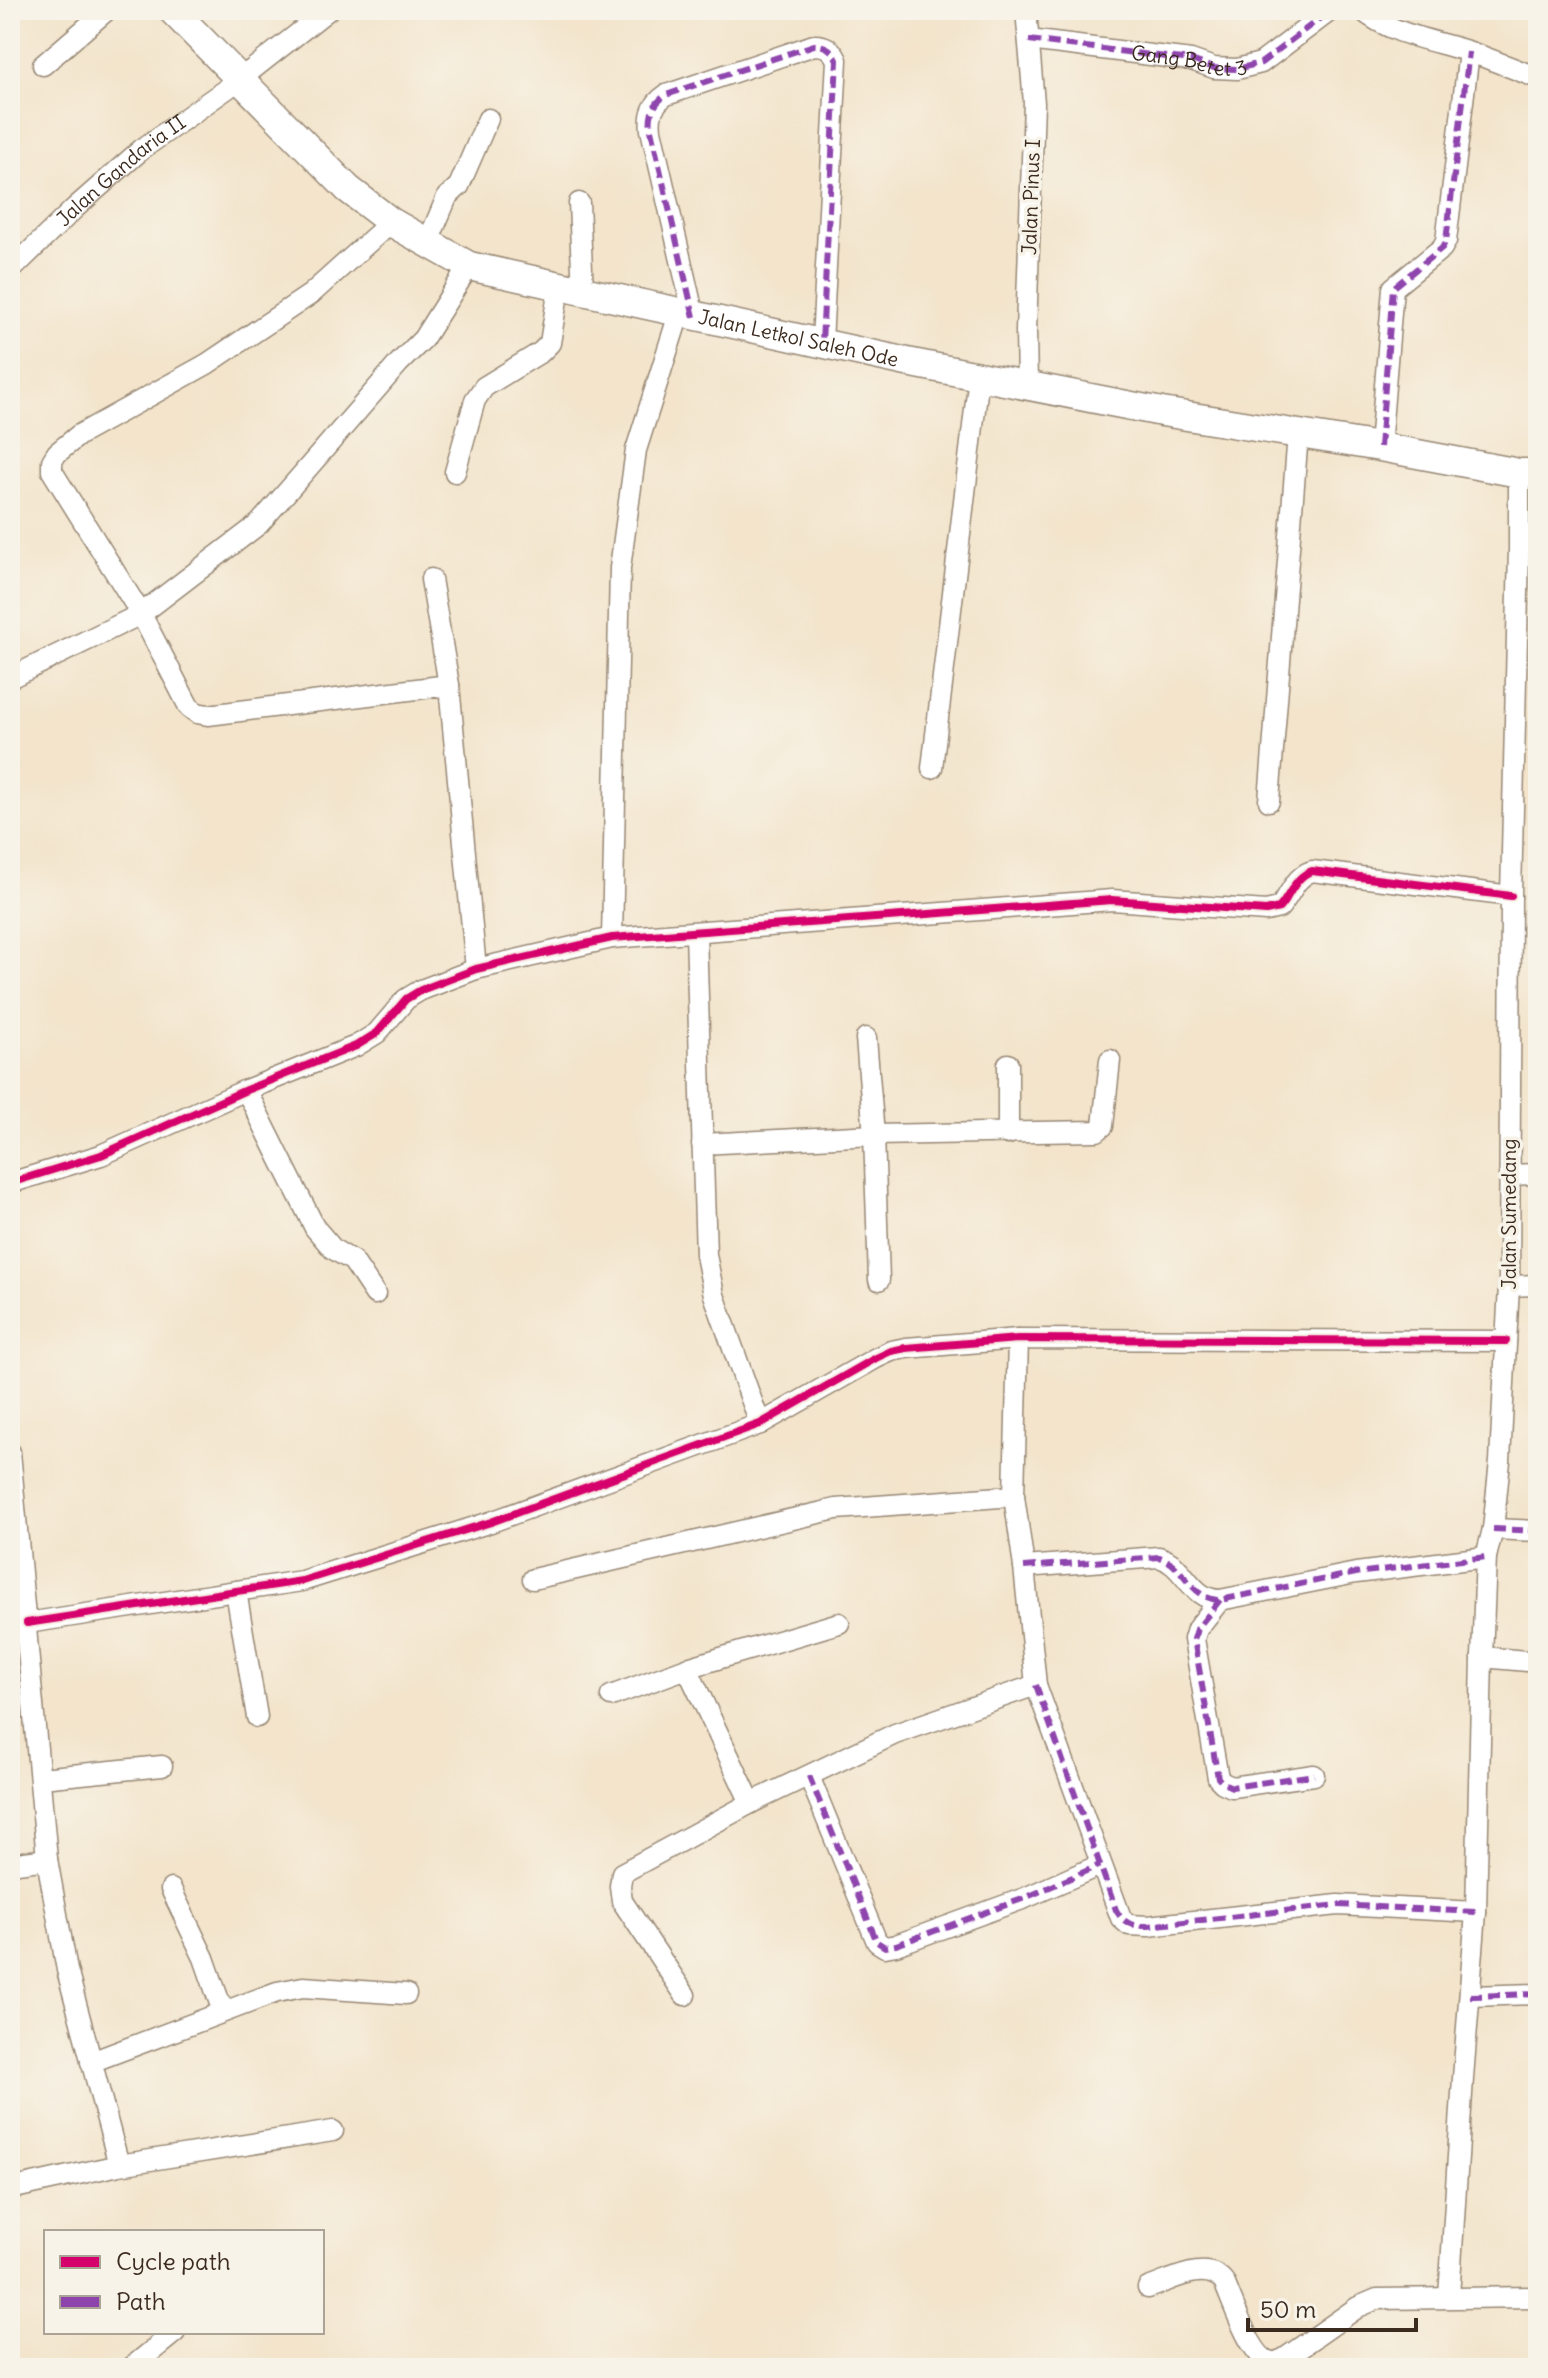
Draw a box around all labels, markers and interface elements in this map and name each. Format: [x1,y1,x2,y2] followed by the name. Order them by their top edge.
[1130,40,1250,81] street label: Gang Betet 3
[51,109,190,231] street label: Jalan Gandaria II
[1016,139,1045,255] street label: Jalan Pinus I
[696,304,901,372] street label: Jalan Letkol Saleh Ode
[1496,1139,1521,1289] street label: Jalan Sumedang
[44,2230,324,2334] legend
[116,2246,231,2276] text: Cycle path
[1248,2282,1416,2332] scale bar
[116,2286,166,2316] text: Path
[1260,2294,1316,2324] text: 50 m

